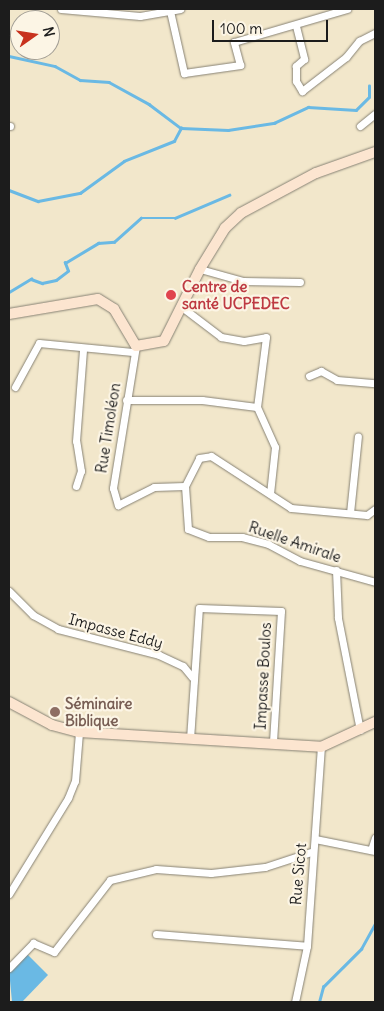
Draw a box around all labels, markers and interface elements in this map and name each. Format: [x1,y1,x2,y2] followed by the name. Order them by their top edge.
[10,10,60,60] north arrow
[214,10,330,42] scale bar
[220,19,262,38] text: 100 m
[39,25,59,39] text: N
[182,277,290,312] place label: Centre de santé UCPEDEC
[164,288,178,302] marker: Centre de santé UCPEDEC
[92,382,124,474] street label: Rue Timoléon
[246,518,344,566] street label: Ruelle Amirale
[67,610,165,652] street label: Impasse Eddy
[251,622,275,730] street label: Impasse Boulos
[65,694,132,729] place label: Séminaire Biblique
[49,706,61,718] marker: Séminaire Biblique
[286,842,310,906] street label: Rue Sicot

